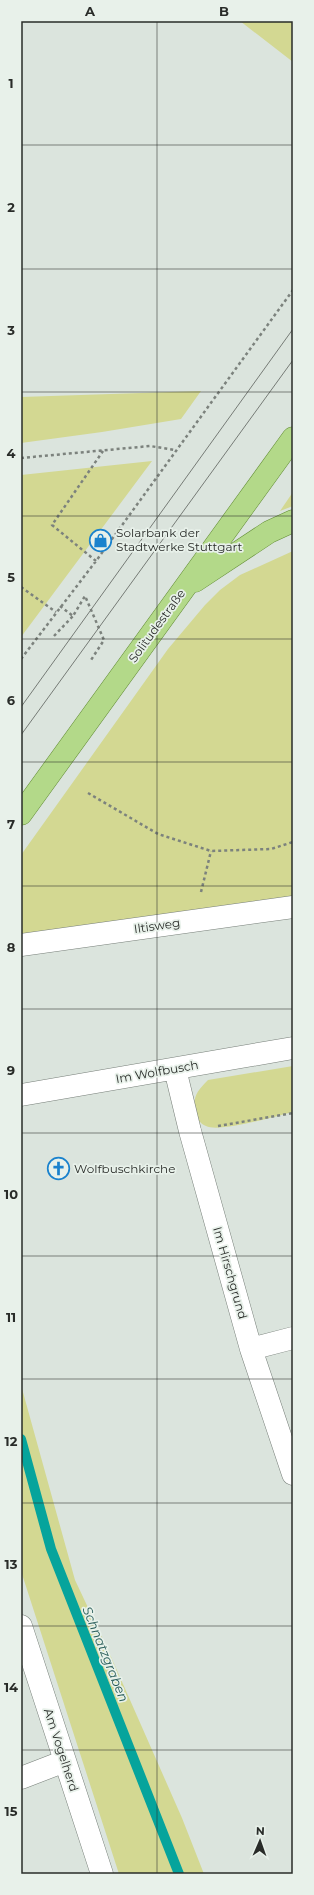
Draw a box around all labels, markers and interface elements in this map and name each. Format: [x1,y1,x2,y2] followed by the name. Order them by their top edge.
[84,3,96,19] text: A
[219,3,229,19] text: B
[8,75,14,91] text: 1
[7,199,15,215] text: 2
[6,322,15,338] text: 3
[7,445,16,461] text: 4
[116,525,242,554] place label: Solarbank der Stadtwerke Stuttgart
[87,527,113,553] shop icon: Solarbank der Stadtwerke Stuttgart
[7,569,15,585] text: 5
[125,586,188,665] street label: Solitudestraße
[7,692,16,708] text: 6
[7,816,15,832] text: 7
[133,915,181,936] street label: Iltisweg
[7,939,16,955] text: 8
[114,1057,199,1086] street label: Im Wolfbusch
[7,1062,15,1078] text: 9
[45,1156,71,1182] church icon: Wolfbuschkirche
[74,1161,175,1176] place label: Wolfbuschkirche
[4,1186,18,1202] text: 10
[210,1225,251,1321] street label: Im Hirschgrund
[6,1309,16,1325] text: 11
[5,1433,18,1449] text: 12
[5,1556,18,1572] text: 13
[80,1604,132,1704] water label: Schnatzgraben
[4,1679,18,1695] text: 14
[41,1706,82,1793] street label: Am Vogelherd
[5,1803,18,1819] text: 15
[240,1821,280,1861] north arrow
[256,1824,265,1838] text: N

